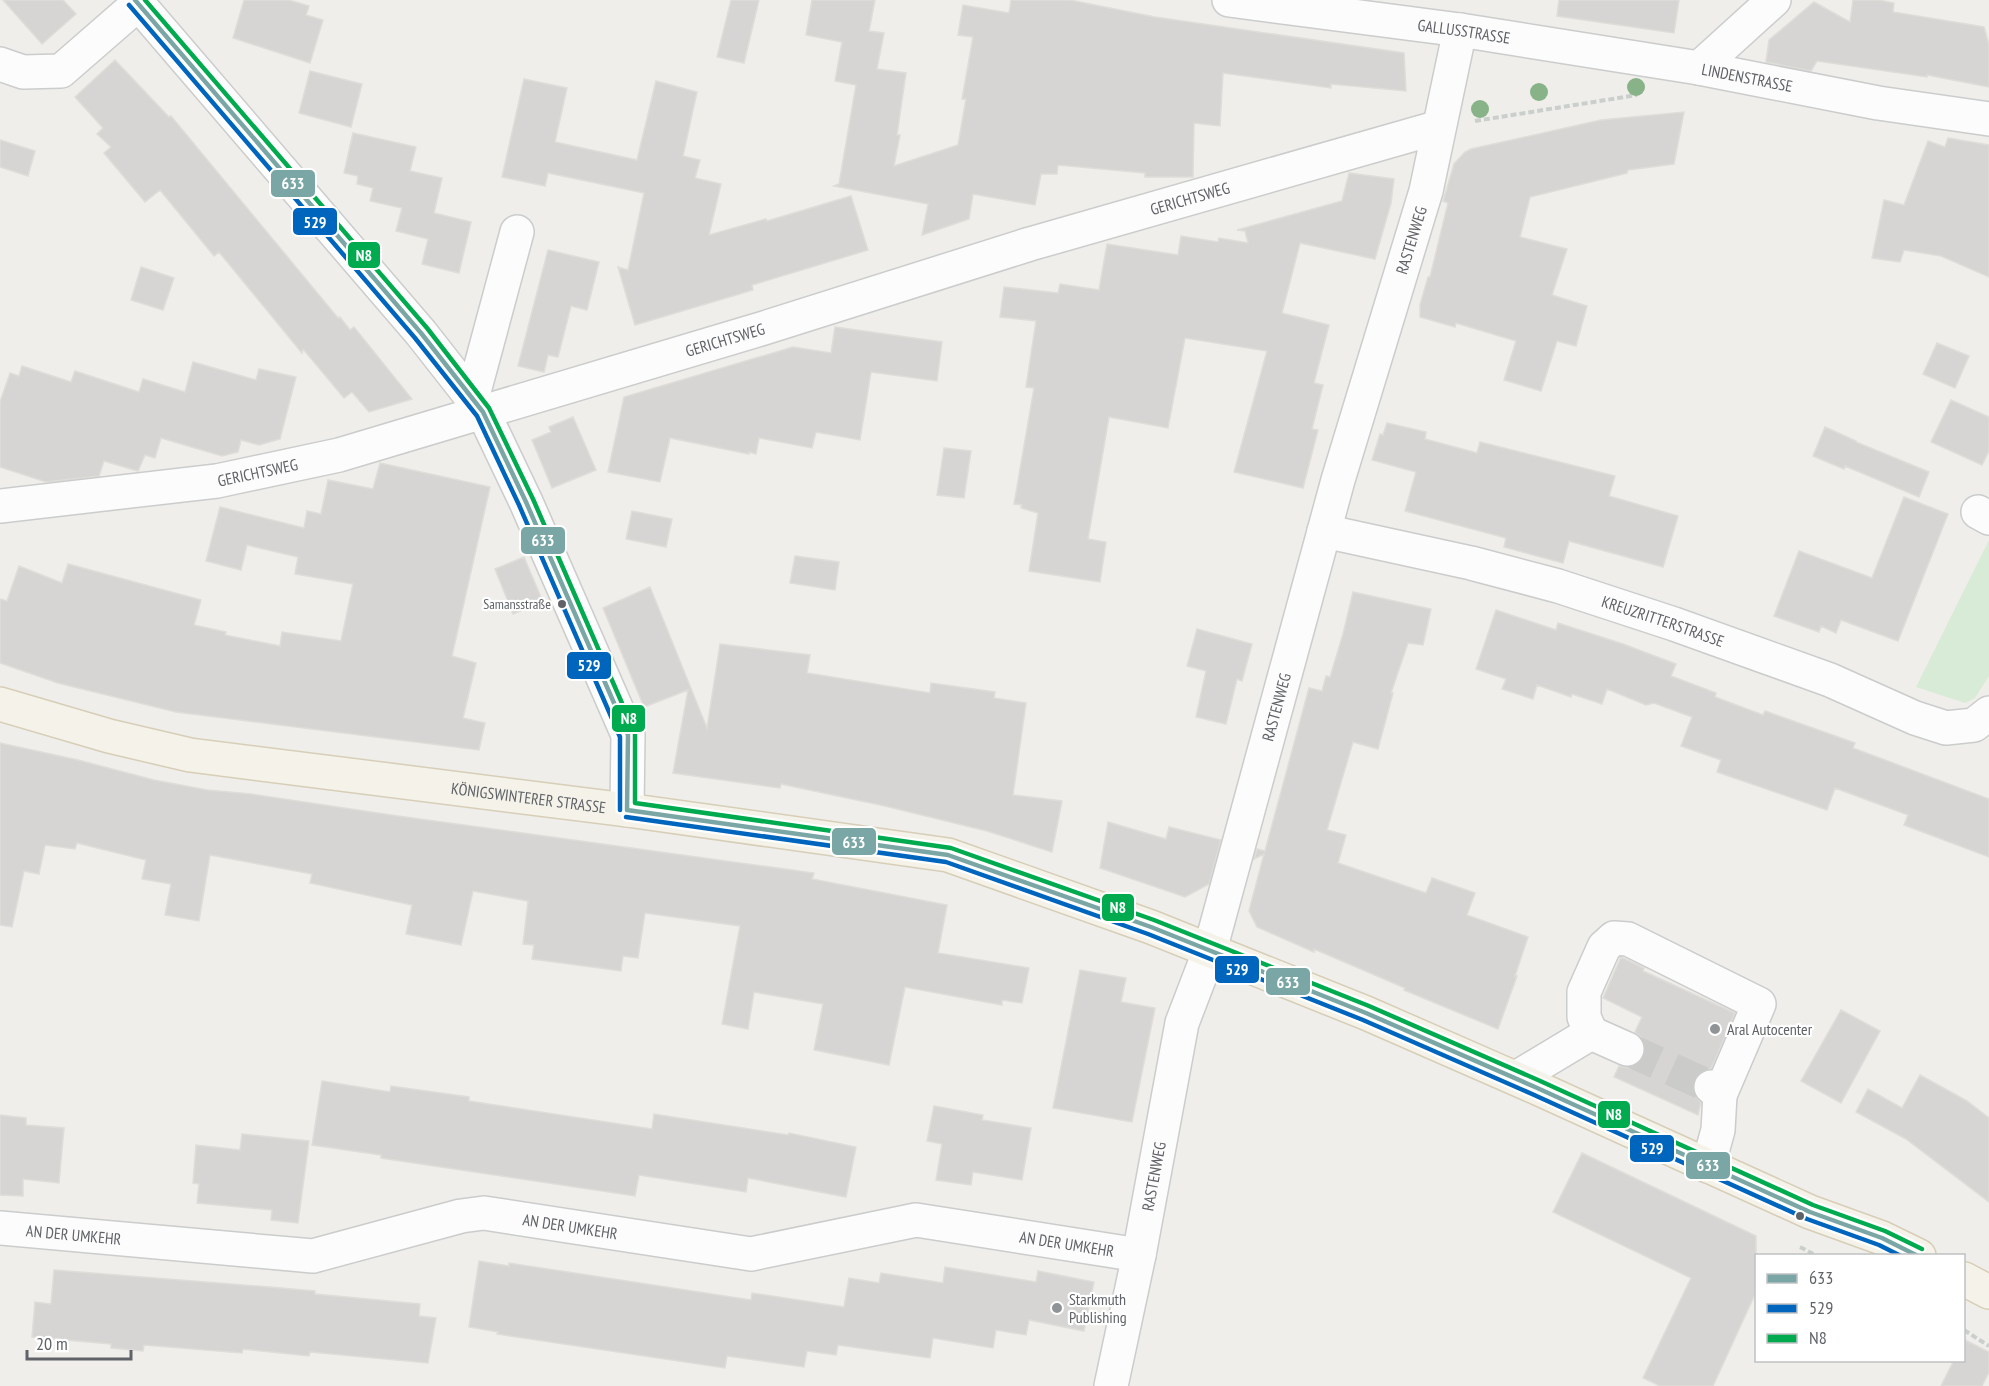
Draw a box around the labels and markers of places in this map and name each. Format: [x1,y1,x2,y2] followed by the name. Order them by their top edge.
[483,595,551,613] place label: Samansstraße
[556,598,568,610] marker: Samansstraße
[1727,1019,1813,1039] place label: Aral Autocenter
[1708,1022,1722,1036] marker: Aral Autocenter
[1794,1210,1806,1222] unlabelled marker
[1069,1289,1127,1327] place label: Starkmuth Publishing
[1050,1301,1064,1315] marker: Starkmuth Publishing

